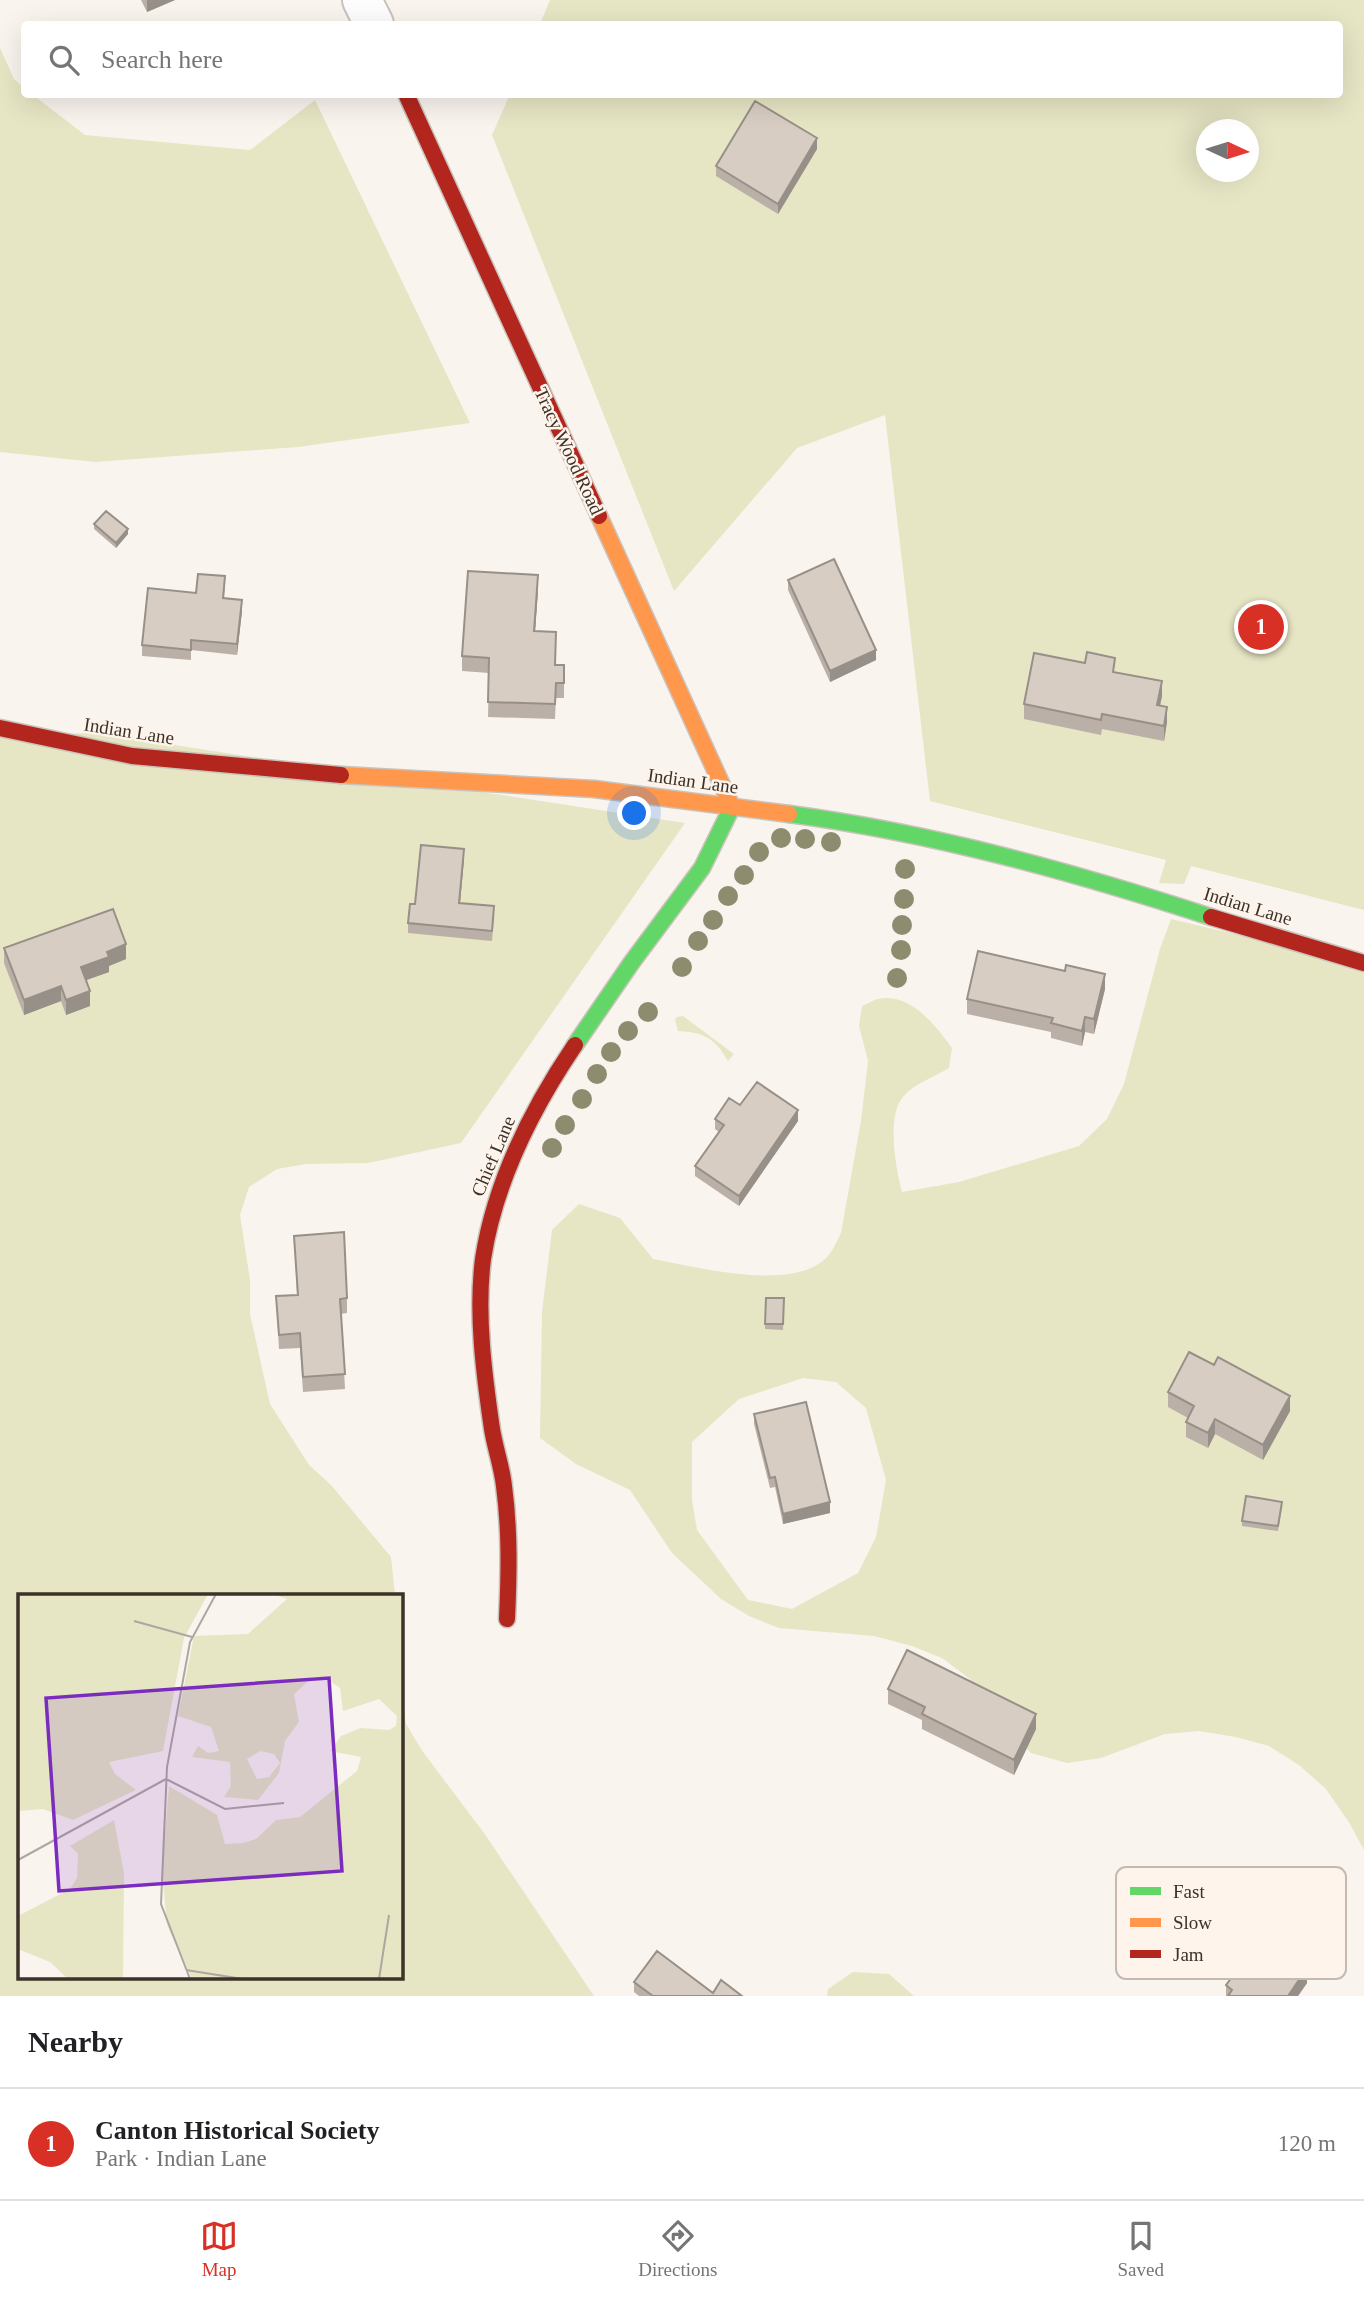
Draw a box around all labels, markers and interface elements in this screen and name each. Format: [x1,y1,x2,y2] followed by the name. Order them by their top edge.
[21,21,1343,98] search box
[45,41,83,79] icon: search
[101,45,223,74] text: Search here
[1196,119,1259,182] north arrow
[530,384,608,518] street label: Tracy Wood Road
[1238,601,1284,653] pin: 1
[82,713,176,749] street label: Indian Lane
[646,764,740,798] street label: Indian Lane
[617,796,651,830] your location
[1201,883,1295,929] street label: Indian Lane
[467,1113,519,1199] street label: Chief Lane
[18,1594,402,1979] inset map
[1116,1867,1346,1979] legend
[1173,1881,1205,1902] text: Fast
[1173,1912,1212,1933] text: Slow
[1173,1944,1204,1965] text: Jam
[28,2025,123,2058] text: Nearby
[95,2116,380,2145] text: Canton Historical Society
[45,2131,57,2156] text: 1
[1278,2131,1336,2156] text: 120 m
[95,2146,267,2171] text: Park · Indian Lane
[200,2217,238,2281] tab: Map
[638,2217,717,2281] tab: Directions
[1117,2217,1164,2281] tab: Saved

